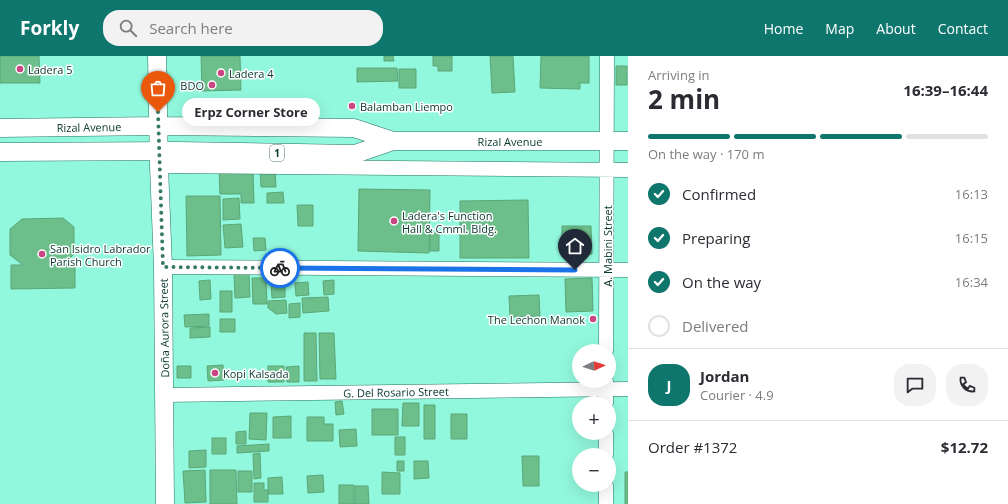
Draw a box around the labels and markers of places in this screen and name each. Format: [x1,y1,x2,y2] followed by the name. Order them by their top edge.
[28,62,73,77] place label: Ladera 5
[15,64,25,74] marker: Ladera 5
[229,66,274,81] place label: Ladera 4
[216,68,226,78] marker: Ladera 4
[141,71,175,112] pin
[180,78,204,93] place label: BDO
[207,80,217,90] marker: BDO
[182,98,320,126] callout: Erpz Corner Store
[360,99,453,114] place label: Balamban Liempo
[347,101,357,111] marker: Balamban Liempo
[402,208,497,236] place label: Ladera's Function Hall & Cmml. Bldg.
[389,216,399,226] marker: Ladera's Function Hall & Cmml. Bldg.
[558,229,592,270] pin
[50,241,151,269] place label: San Isidro Labrador Parish Church
[37,249,47,259] marker: San Isidro Labrador Parish Church
[488,312,585,327] place label: The Lechon Manok
[588,314,598,324] marker: The Lechon Manok
[223,366,289,381] place label: Kopi Kalsada
[210,368,220,378] marker: Kopi Kalsada

